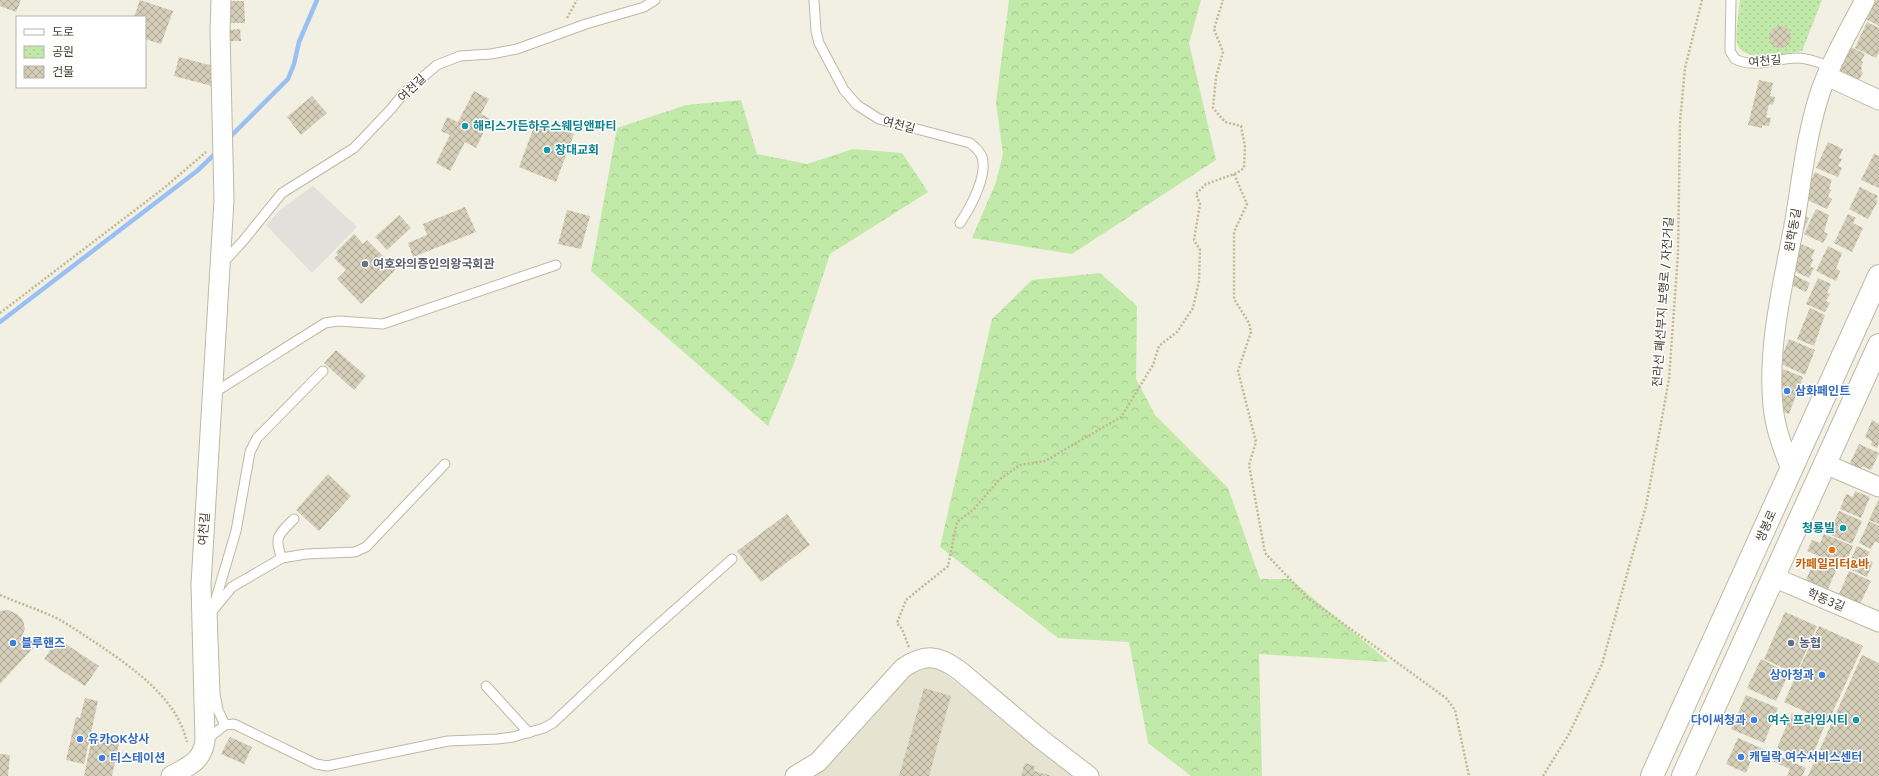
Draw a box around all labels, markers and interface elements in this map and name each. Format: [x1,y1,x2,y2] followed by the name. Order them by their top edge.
[16,16,146,88] legend
[52,25,74,39] text: 도로
[52,45,74,59] text: 공원
[1748,53,1782,69] street label: 여천길
[52,65,74,79] text: 건물
[395,71,429,105] street label: 여천길
[881,114,917,136] street label: 여천길
[473,119,617,133] place label: 해리스가든하우스웨딩앤파티
[460,121,470,131] marker: 해리스가든하우스웨딩앤파티
[555,143,599,157] place label: 창대교회
[542,145,552,155] marker: 창대교회
[1782,207,1804,253] street label: 원학동길
[1650,216,1676,388] street label: 전라선 폐선부지 보행로 / 자전거길
[373,257,494,271] place label: 여호와의증인의왕국회관
[360,259,370,269] marker: 여호와의증인의왕국회관
[1795,384,1850,398] place label: 삼화페인트
[1782,386,1792,396] marker: 삼화페인트
[1753,508,1779,544] street label: 쌍봉로
[196,512,212,546] street label: 여천길
[1802,521,1835,535] place label: 청룡빌
[1838,523,1848,533] marker: 청룡빌
[1827,545,1837,555] marker: 카페일리터&바
[1795,557,1869,571] place label: 카페일리터&바
[1805,586,1847,614] street label: 학동3길
[21,636,65,650] place label: 블루핸즈
[1799,636,1821,650] place label: 농협
[8,638,18,648] marker: 블루핸즈
[1786,638,1796,648] marker: 농협
[1770,668,1814,682] place label: 상아청과
[1817,670,1827,680] marker: 상아청과
[1691,713,1746,727] place label: 다이써청과
[1768,713,1848,727] place label: 여수 프라임시티
[1749,715,1759,725] marker: 다이써청과
[1851,715,1861,725] marker: 여수 프라임시티
[88,732,150,746] place label: 유카OK상사
[75,734,85,744] marker: 유카OK상사
[1749,750,1862,764] place label: 캐딜락 여수서비스센터
[110,751,165,765] place label: 티스테이션
[1736,752,1746,762] marker: 캐딜락 여수서비스센터
[97,753,107,763] marker: 티스테이션

